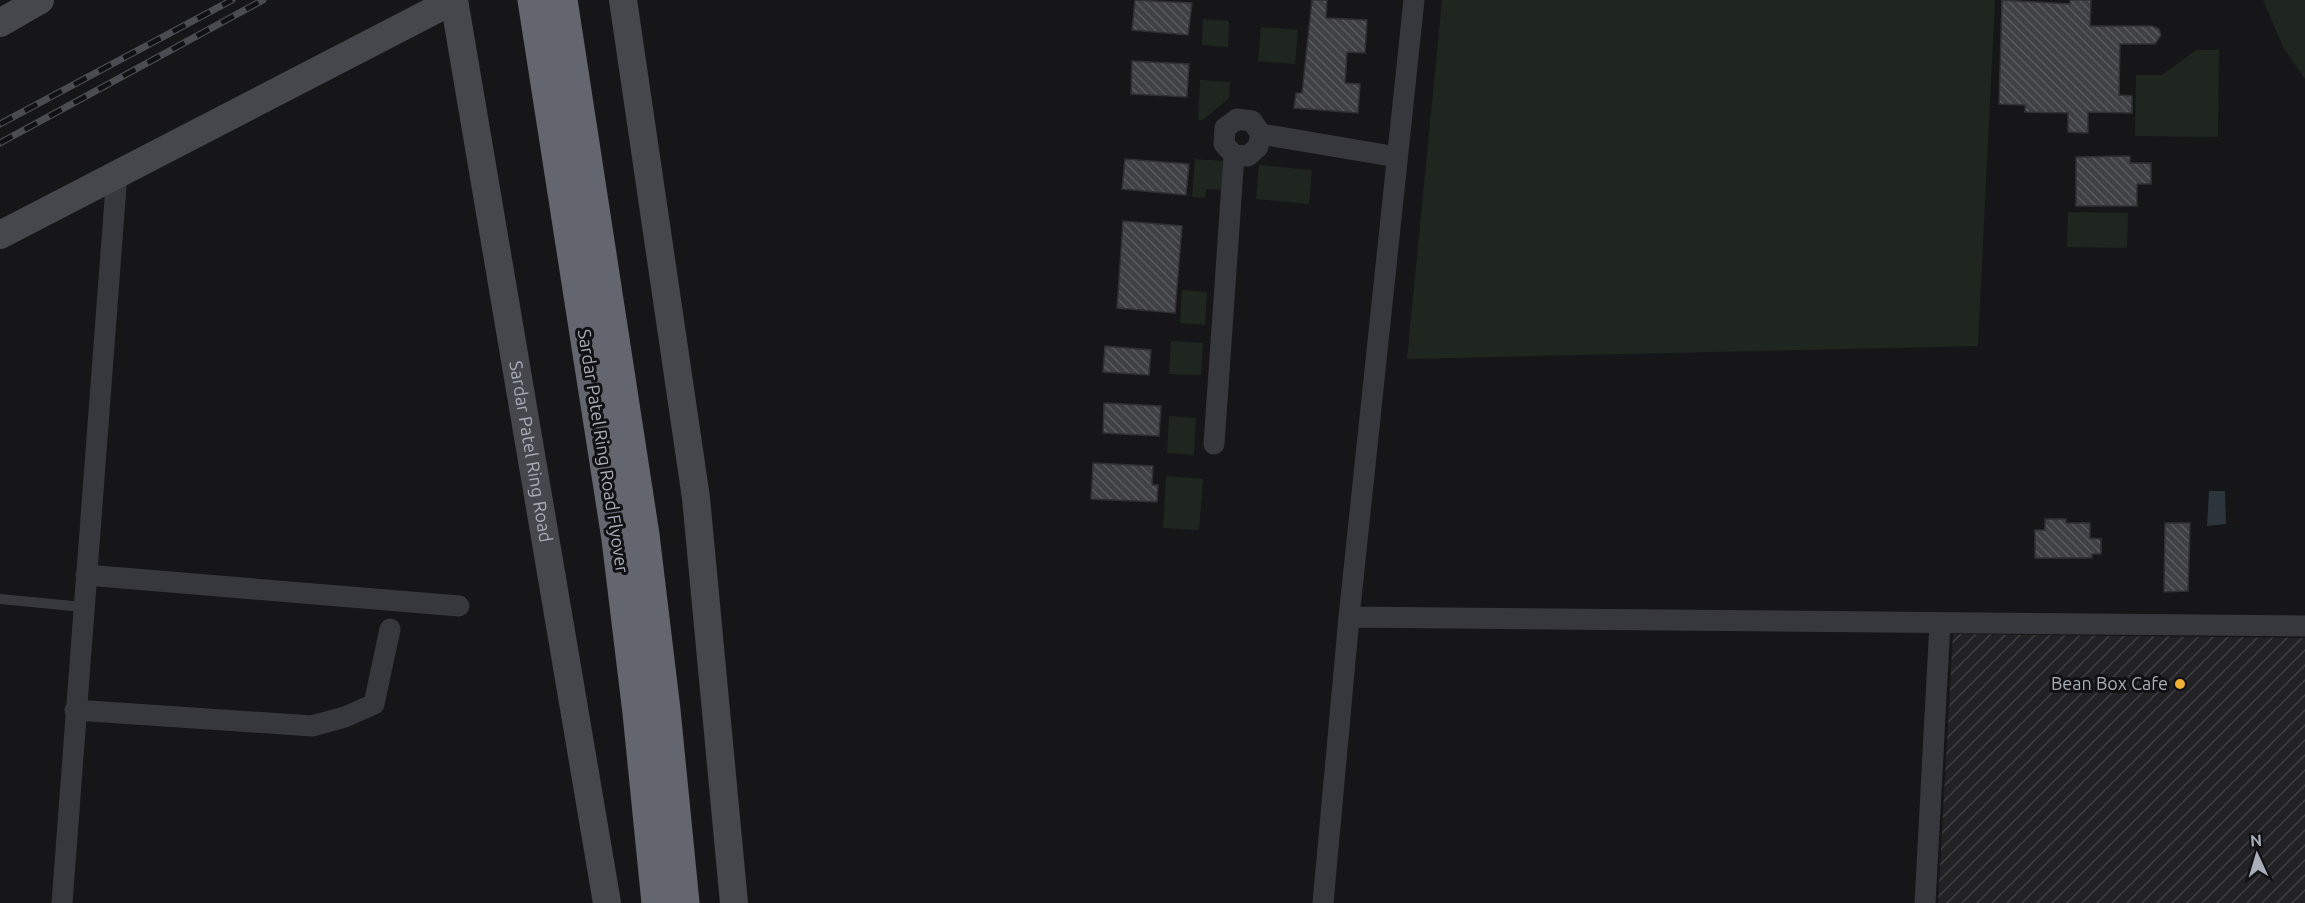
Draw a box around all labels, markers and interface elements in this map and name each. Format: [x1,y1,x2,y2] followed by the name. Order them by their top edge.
[575,327,633,574] street label: Sardar Patel Ring Road Flyover
[506,359,557,544] street label: Sardar Patel Ring Road
[2051,673,2168,693] place label: Bean Box Cafe
[2173,677,2187,691] marker: Bean Box Cafe
[2227,825,2287,885] north arrow
[2249,831,2263,849] text: N

